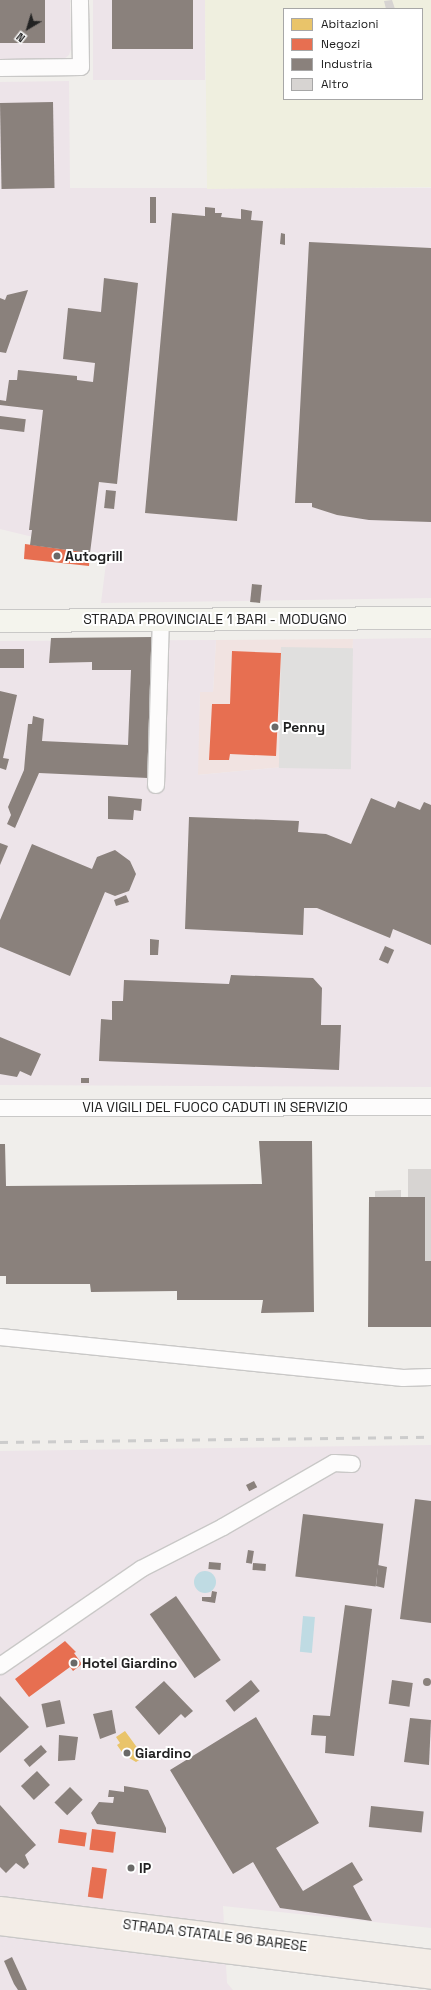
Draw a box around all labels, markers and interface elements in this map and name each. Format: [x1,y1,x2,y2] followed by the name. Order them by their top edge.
[8,8,48,48] north arrow
[283,8,423,100] legend
[321,16,379,32] text: Abitazioni
[13,30,28,45] text: N
[321,36,360,52] text: Negozi
[321,56,372,72] text: Industria
[321,76,349,92] text: Altro
[65,548,123,564] place label: Autogrill
[52,551,62,561] marker: Autogrill
[83,611,347,627] street label: STRADA PROVINCIALE 1 BARI - MODUGNO
[283,719,325,735] place label: Penny
[270,722,280,732] marker: Penny
[82,1099,348,1115] street label: VIA VIGILI DEL FUOCO CADUTI IN SERVIZIO
[82,1655,177,1671] place label: Hotel Giardino
[69,1658,79,1668] marker: Hotel Giardino
[135,1745,191,1761] place label: Giardino
[122,1748,132,1758] marker: Giardino
[139,1860,151,1876] place label: IP
[126,1863,136,1873] marker: IP
[122,1915,308,1955] street label: STRADA STATALE 96 BARESE

